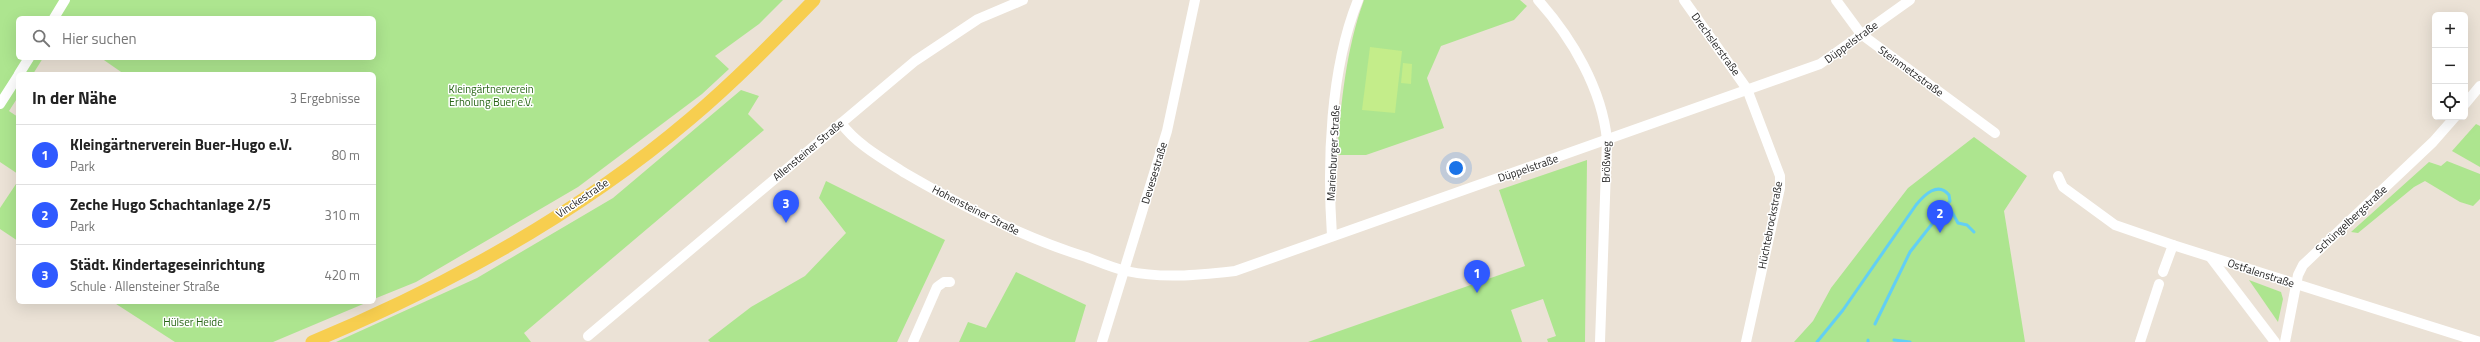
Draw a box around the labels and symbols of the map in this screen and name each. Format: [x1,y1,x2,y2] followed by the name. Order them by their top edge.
[1688,9,1745,79] street label: Drechslerstraße
[1821,17,1881,67] street label: Düppelstraße
[1875,42,1947,100] street label: Steinmetzstraße
[448,81,534,110] park label: Kleingärtnerverein Erholung Buer e.V.
[1322,104,1344,201] street label: Marienburger Straße
[769,115,847,185] street label: Allensteiner Straße
[1137,140,1171,206] street label: Devesestraße
[1598,141,1614,183] street label: Brößweg
[1496,150,1561,186] street label: Düppelstraße
[1446,158,1466,178] your location
[553,174,612,222] street label: Vinckestraße
[1754,179,1786,270] street label: Hüchtebrockstraße
[930,181,1023,239] street label: Hohensteiner Straße
[2312,181,2391,257] street label: Schüngelbergstraße
[773,190,799,223] pin: 3
[1927,200,1953,233] pin: 2
[2225,255,2297,291] street label: Ostfalenstraße
[1464,260,1490,293] pin: 1
[163,314,223,330] park label: Hülser Heide

